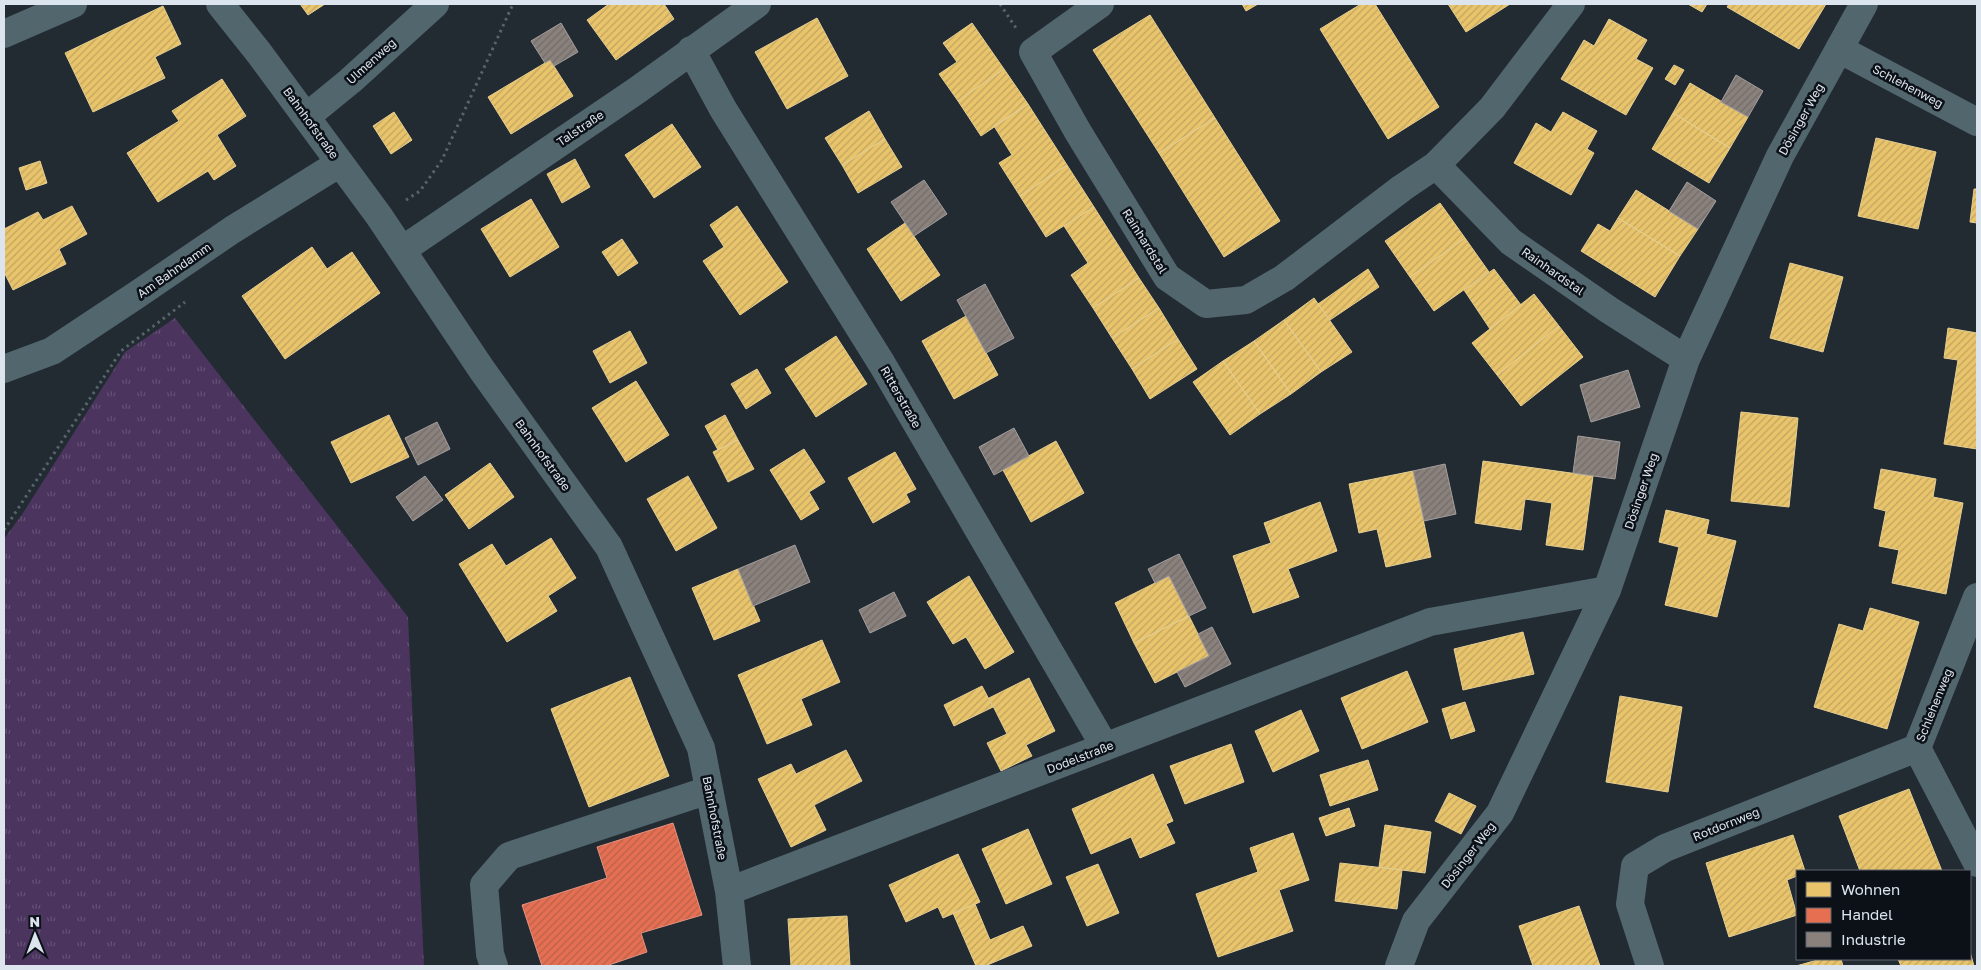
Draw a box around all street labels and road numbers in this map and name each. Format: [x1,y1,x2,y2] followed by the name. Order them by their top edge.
[343,35,399,87] street label: Ulmenweg
[1870,61,1946,111] street label: Schlehenweg
[1775,80,1827,158] street label: Dösinger Weg
[280,84,342,162] street label: Bahnhofstraße
[554,107,606,149] street label: Talstraße
[1119,206,1171,276] street label: Rainhardstal
[134,239,214,301] street label: Am Bahndamm
[1519,244,1587,298] street label: Rainhardstal
[877,363,925,431] street label: Ritterstraße
[512,416,574,494] street label: Bahnhofstraße
[1621,451,1661,531] street label: Dösinger Weg
[1912,666,1956,744] street label: Schlehenweg
[1045,737,1115,777] street label: Dodelstraße
[700,775,730,861] street label: Bahnhofstraße
[1690,804,1762,844] street label: Rotdornweg
[1437,819,1499,891] street label: Dösinger Weg

